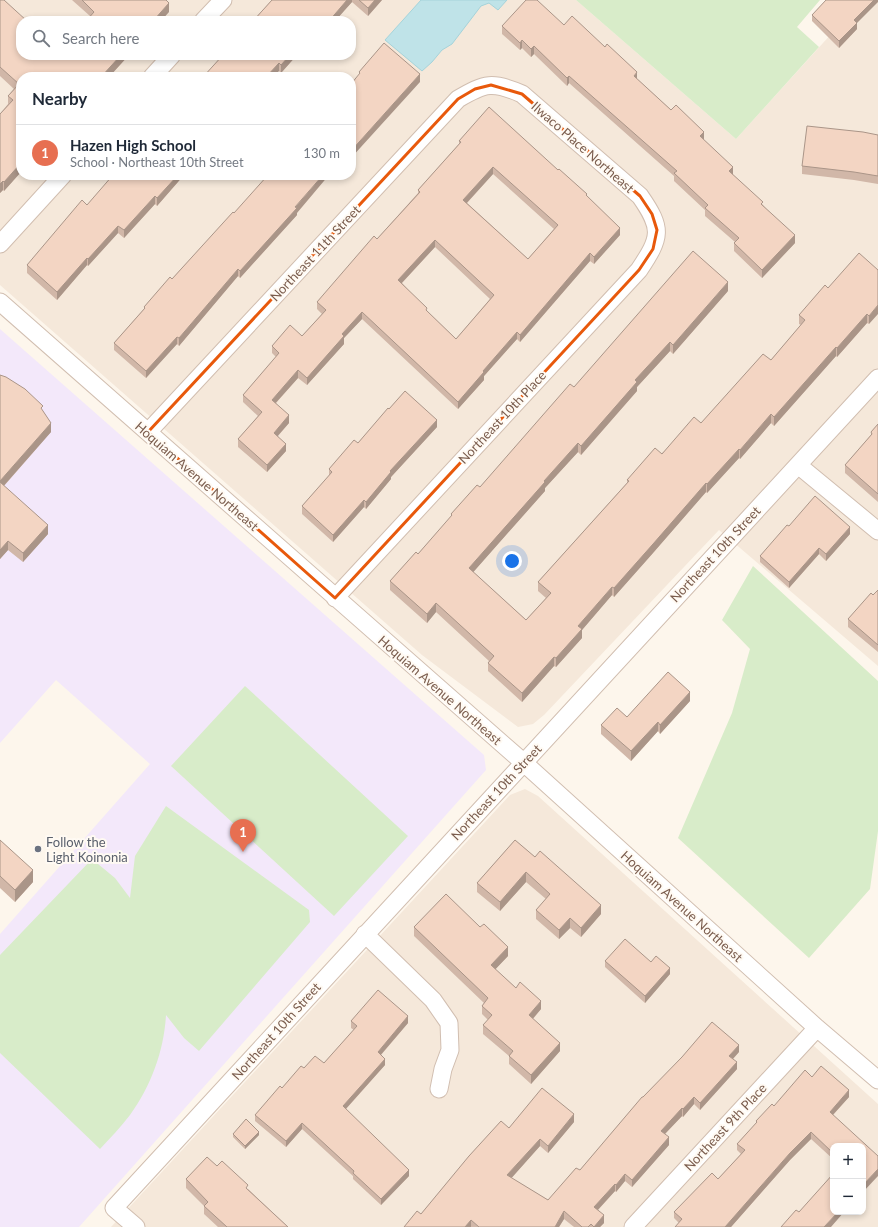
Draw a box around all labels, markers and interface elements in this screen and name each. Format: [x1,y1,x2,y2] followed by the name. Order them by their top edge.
[16,16,356,60] search box
[30,27,52,49] icon: search
[62,29,139,47] text: Search here
[32,88,87,109] text: Nearby
[528,98,638,196] street label: Ilwaco Place Northeast
[70,136,196,154] text: Hazen High School
[41,145,49,161] text: 1
[303,145,340,161] text: 130 m
[70,154,244,170] text: School · Northeast 10th Street
[266,202,364,304] street label: Northeast 11th Street
[455,367,549,467] street label: Northeast 10th Place
[132,418,262,534] street label: Hoquiam Avenue Northeast
[666,503,764,605] street label: Northeast 10th Street
[502,551,522,571] your location
[375,632,505,748] street label: Hoquiam Avenue Northeast
[447,741,545,843] street label: Northeast 10th Street
[230,819,256,852] pin: 1
[46,834,128,865] place label: Follow the Light Koinonia
[33,844,43,854] marker: Follow the Light Koinonia
[618,847,747,965] street label: Hoquiam Avenue Northeast
[228,979,324,1083] street label: Northeast 10th Street
[680,1080,770,1174] street label: Northeast 9th Place
[830,1143,866,1215] map controls
[830,1143,866,1179] button: +
[830,1179,866,1215] button: −

